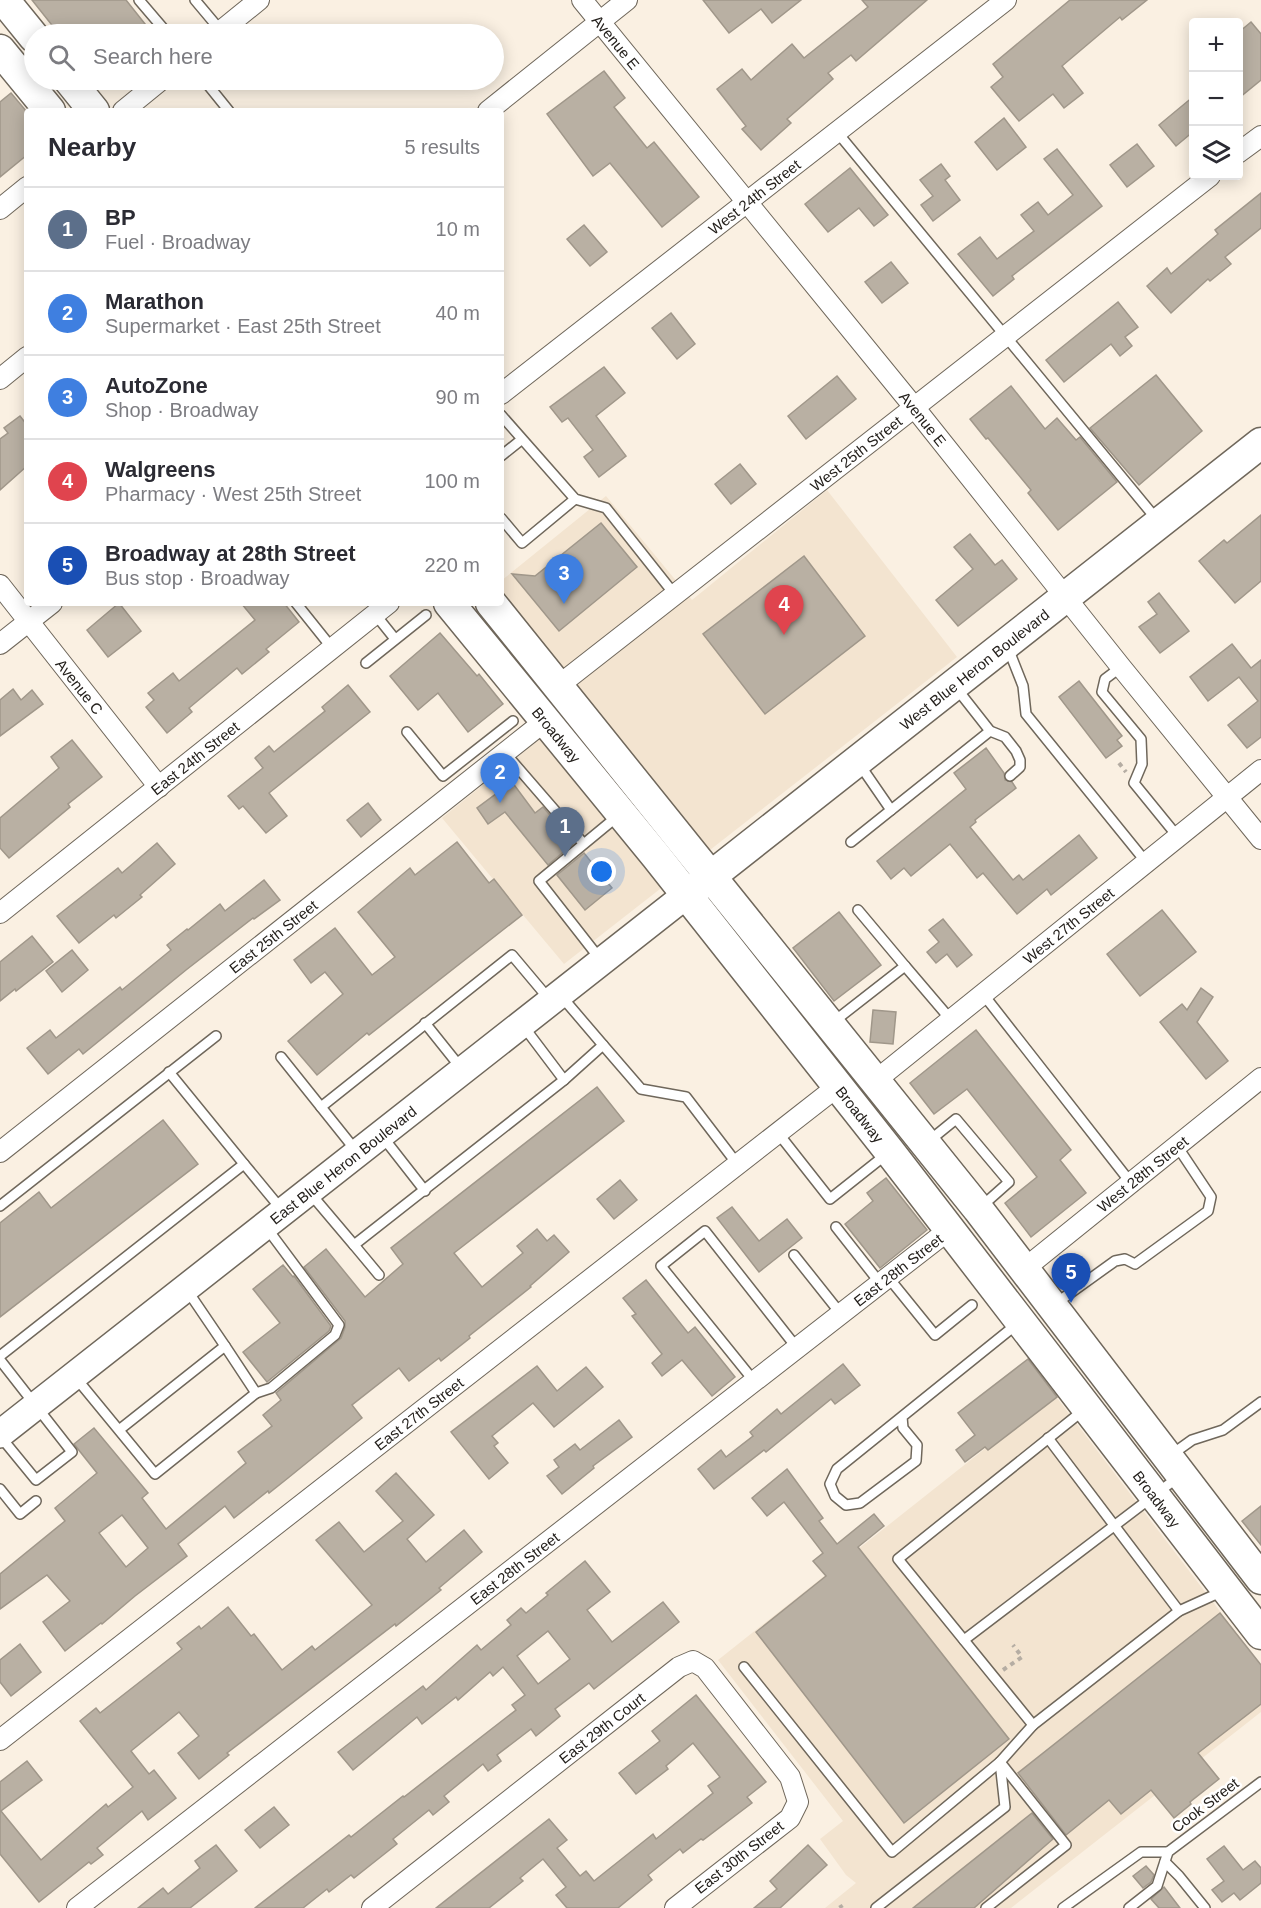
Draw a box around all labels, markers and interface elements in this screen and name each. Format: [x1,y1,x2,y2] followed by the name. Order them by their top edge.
[589,11,643,72] street label: Avenue E
[1189,18,1243,180] map controls
[1189,18,1243,72] button: +
[24,24,504,90] search box
[45,41,78,74] icon: search
[93,44,213,69] text: Search here
[1189,72,1243,126] button: −
[1189,126,1243,180] button: layers
[48,132,136,162] text: Nearby
[404,136,480,158] text: 5 results
[705,155,804,238] street label: West 24th Street
[105,205,136,230] text: BP
[62,218,73,240] text: 1
[436,218,480,240] text: 10 m
[105,231,251,253] text: Fuel · Broadway
[105,289,204,314] text: Marathon
[62,302,73,324] text: 2
[436,302,480,324] text: 40 m
[105,315,381,337] text: Supermarket · East 25th Street
[105,373,208,398] text: AutoZone
[62,386,73,408] text: 3
[436,386,480,408] text: 90 m
[896,388,950,449] street label: Avenue E
[105,399,258,421] text: Shop · Broadway
[807,412,906,494] street label: West 25th Street
[105,457,215,482] text: Walgreens
[62,470,73,492] text: 4
[424,470,480,492] text: 100 m
[105,483,361,505] text: Pharmacy · West 25th Street
[105,541,356,566] text: Broadway at 28th Street
[62,554,73,576] text: 5
[424,554,480,576] text: 220 m
[544,554,584,604] pin: 3
[105,567,290,589] text: Bus stop · Broadway
[764,586,804,635] pin: 4
[896,605,1052,733] street label: West Blue Heron Boulevard
[53,655,107,718] street label: Avenue C
[529,703,585,766] street label: Broadway
[147,717,243,798] street label: East 24th Street
[480,754,520,803] pin: 2
[546,808,584,857] pin: 1
[587,857,616,886] your location
[1019,883,1118,967] street label: West 27th Street
[225,896,321,976] street label: East 25th Street
[833,1083,888,1146] street label: Broadway
[266,1102,419,1227] street label: East Blue Heron Boulevard
[1094,1131,1192,1215] street label: West 28th Street
[850,1229,946,1309] street label: East 28th Street
[1052,1254,1090,1303] pin: 5
[371,1373,467,1453] street label: East 27th Street
[1130,1467,1184,1531] street label: Broadway
[467,1528,563,1608] street label: East 28th Street
[555,1688,649,1767] street label: East 29th Court
[1168,1774,1242,1836] street label: Cook Street
[691,1817,787,1897] street label: East 30th Street

